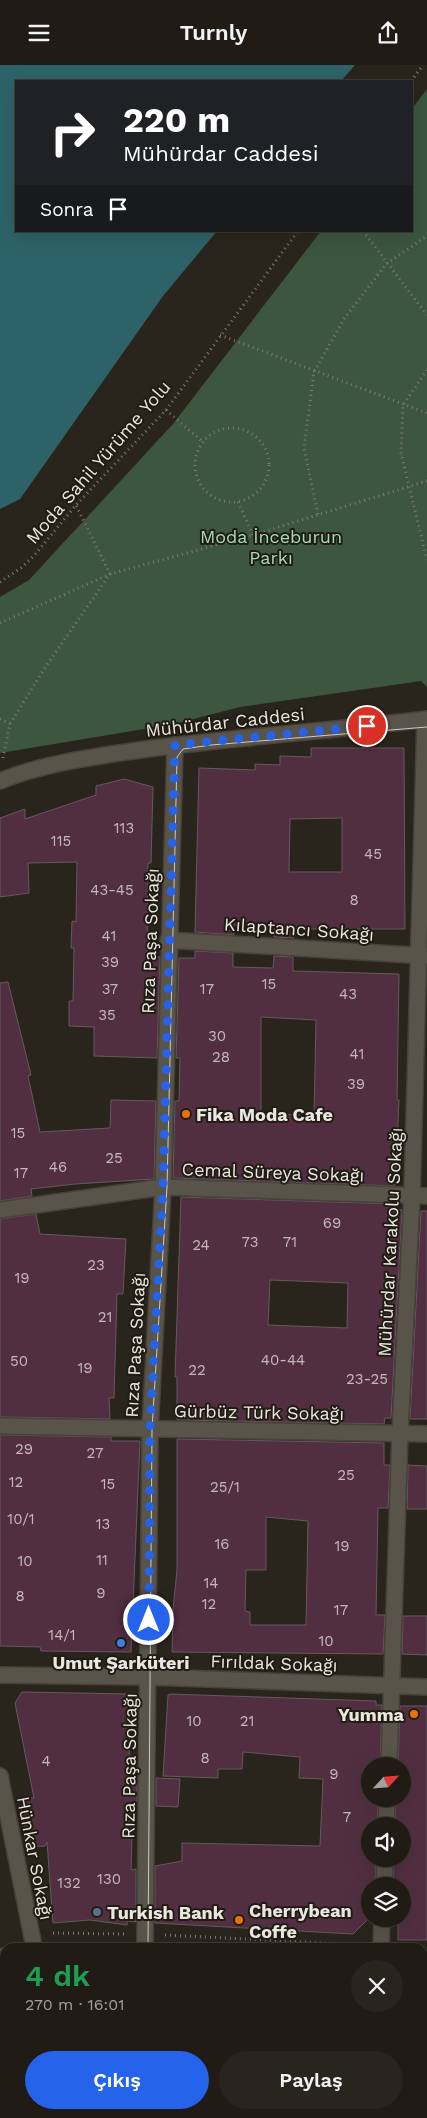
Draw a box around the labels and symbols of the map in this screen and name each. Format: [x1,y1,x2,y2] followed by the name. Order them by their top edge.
[21,376,175,548] street label: Moda Sahil Yürüme Yolu
[200,526,342,568] park label: Moda İnceburun Parkı
[144,703,306,741] street label: Mühürdar Caddesi
[346,705,388,747] pin
[114,819,134,837] house number: 113
[51,832,71,850] house number: 115
[364,845,382,863] house number: 45
[137,868,163,1014] street label: Rıza Paşa Sokağı
[90,881,134,899] house number: 43-45
[349,891,359,909] house number: 8
[223,913,375,945] street label: Kılaptancı Sokağı
[102,927,116,945] house number: 41
[101,953,119,971] house number: 39
[262,975,276,993] house number: 15
[102,980,118,998] house number: 37
[200,980,214,998] house number: 17
[339,985,357,1003] house number: 43
[98,1006,116,1024] house number: 35
[208,1027,226,1045] house number: 30
[350,1045,364,1063] house number: 41
[212,1048,230,1066] house number: 28
[347,1075,365,1093] house number: 39
[196,1104,333,1125] place label: Fika Moda Cafe
[180,1108,192,1120] marker: Fika Moda Cafe
[11,1124,25,1142] house number: 15
[374,1127,406,1357] street label: Mühürdar Karakolu Sokağı
[105,1149,123,1167] house number: 25
[49,1158,67,1176] house number: 46
[181,1158,365,1186] street label: Cemal Süreya Sokağı
[14,1164,28,1182] house number: 17
[323,1214,341,1232] house number: 69
[241,1233,259,1251] house number: 73
[283,1233,297,1251] house number: 71
[192,1236,210,1254] house number: 24
[87,1256,105,1274] house number: 23
[14,1269,30,1287] house number: 19
[121,1272,149,1418] street label: Rıza Paşa Sokağı
[98,1308,112,1326] house number: 21
[261,1351,305,1369] house number: 40-44
[10,1352,28,1370] house number: 50
[77,1359,93,1377] house number: 19
[188,1361,206,1379] house number: 22
[346,1370,388,1388] house number: 23-25
[174,1400,344,1424] street label: Gürbüz Türk Sokağı
[15,1440,33,1458] house number: 29
[87,1444,103,1462] house number: 27
[337,1466,355,1484] house number: 25
[9,1473,23,1491] house number: 12
[101,1475,115,1493] house number: 15
[210,1478,240,1496] house number: 25/1
[7,1510,35,1528] house number: 10/1
[96,1515,110,1533] house number: 13
[215,1535,229,1553] house number: 16
[334,1537,350,1555] house number: 19
[96,1551,108,1569] house number: 11
[17,1552,33,1570] house number: 10
[203,1574,219,1592] house number: 14
[96,1584,106,1602] house number: 9
[15,1587,25,1605] house number: 8
[122,1593,174,1645] position arrow
[202,1595,216,1613] house number: 12
[334,1601,348,1619] house number: 17
[48,1626,76,1644] house number: 14/1
[318,1632,334,1650] house number: 10
[115,1637,127,1649] marker: Umut Şarküteri
[210,1650,338,1676] street label: Fırıldak Sokağı
[52,1652,190,1673] place label: Umut Şarküteri
[117,1693,141,1839] street label: Rıza Paşa Sokağı
[338,1704,405,1725] place label: Yumma
[408,1708,420,1720] marker: Yumma
[186,1712,202,1730] house number: 10
[240,1712,254,1730] house number: 21
[200,1749,210,1767] house number: 8
[41,1752,51,1770] house number: 4
[361,1757,411,1807] north arrow
[329,1765,339,1783] house number: 9
[13,1794,57,1922] street label: Hünkar Sokağı
[343,1808,351,1826] house number: 7
[97,1870,121,1888] house number: 130
[57,1874,81,1892] house number: 132
[249,1900,352,1942] place label: Cherrybean Coffe
[107,1902,225,1923] place label: Turkish Bank
[91,1906,103,1918] marker: Turkish Bank
[233,1914,245,1926] marker: Cherrybean Coffe

